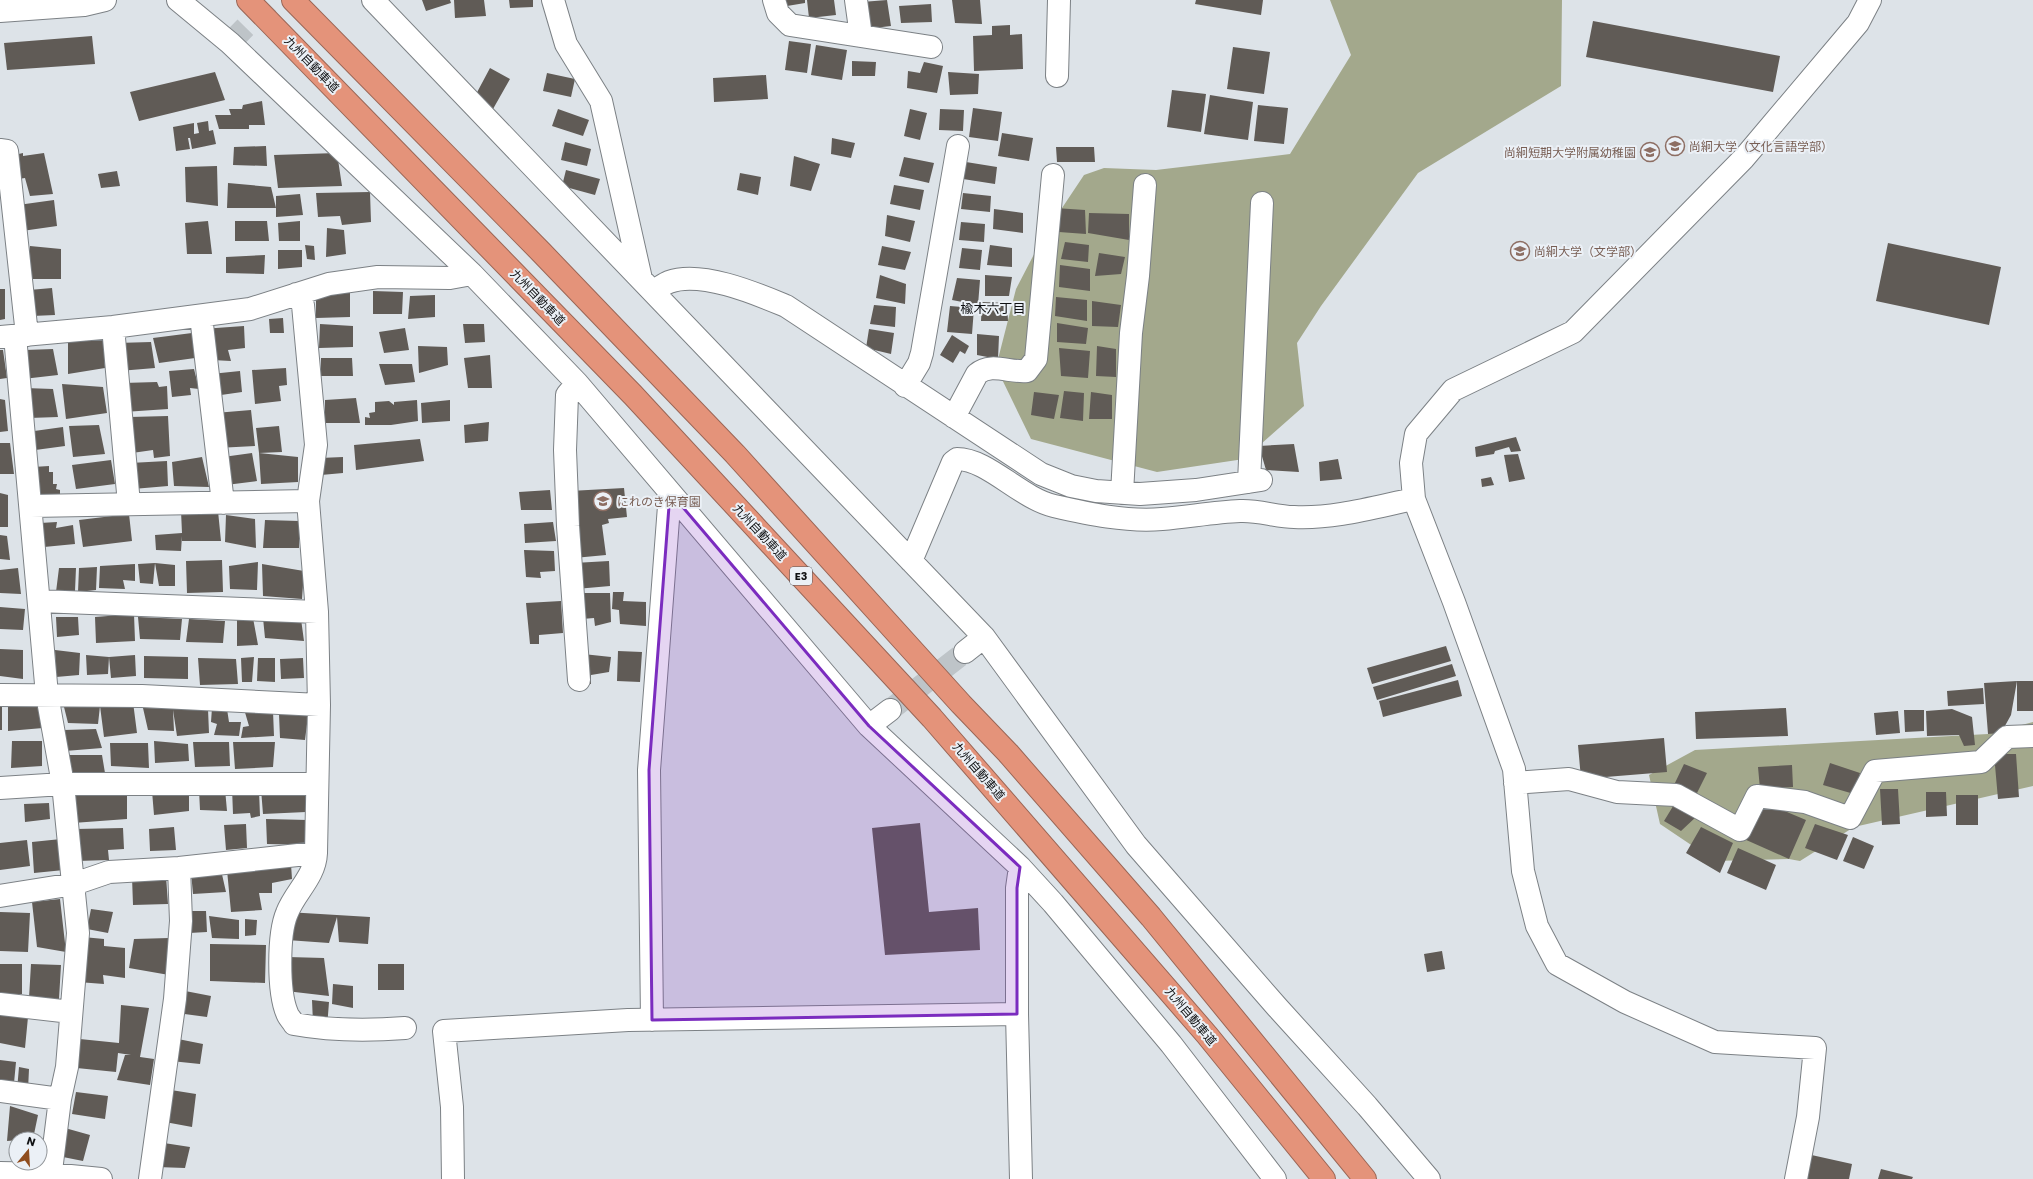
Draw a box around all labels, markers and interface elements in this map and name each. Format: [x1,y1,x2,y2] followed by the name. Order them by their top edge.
[281,32,343,96] street label: 九州自動車道
[1664,135,1686,157] school or university icon: 尚絅大学（文化言語学部）
[1689,138,1833,155] place label: 尚絅大学（文化言語学部）
[1639,141,1661,163] school or university icon: 尚絅短期大学附属幼稚園
[1504,144,1636,161] place label: 尚絅短期大学附属幼稚園
[1509,240,1531,262] school or university icon: 尚絅大学（文学部）
[1534,243,1642,260] place label: 尚絅大学（文学部）
[507,265,569,329] street label: 九州自動車道
[960,299,1026,318] district label: 楡木六丁目
[592,490,614,512] school or university icon: にれのき保育園
[617,493,701,510] place label: にれのき保育園
[729,500,791,564] street label: 九州自動車道
[790,567,812,585] road number: E3
[949,738,1009,804] street label: 九州自動車道
[1161,983,1221,1049] street label: 九州自動車道
[8,1131,48,1171] north arrow
[25,1133,38,1150] text: N

